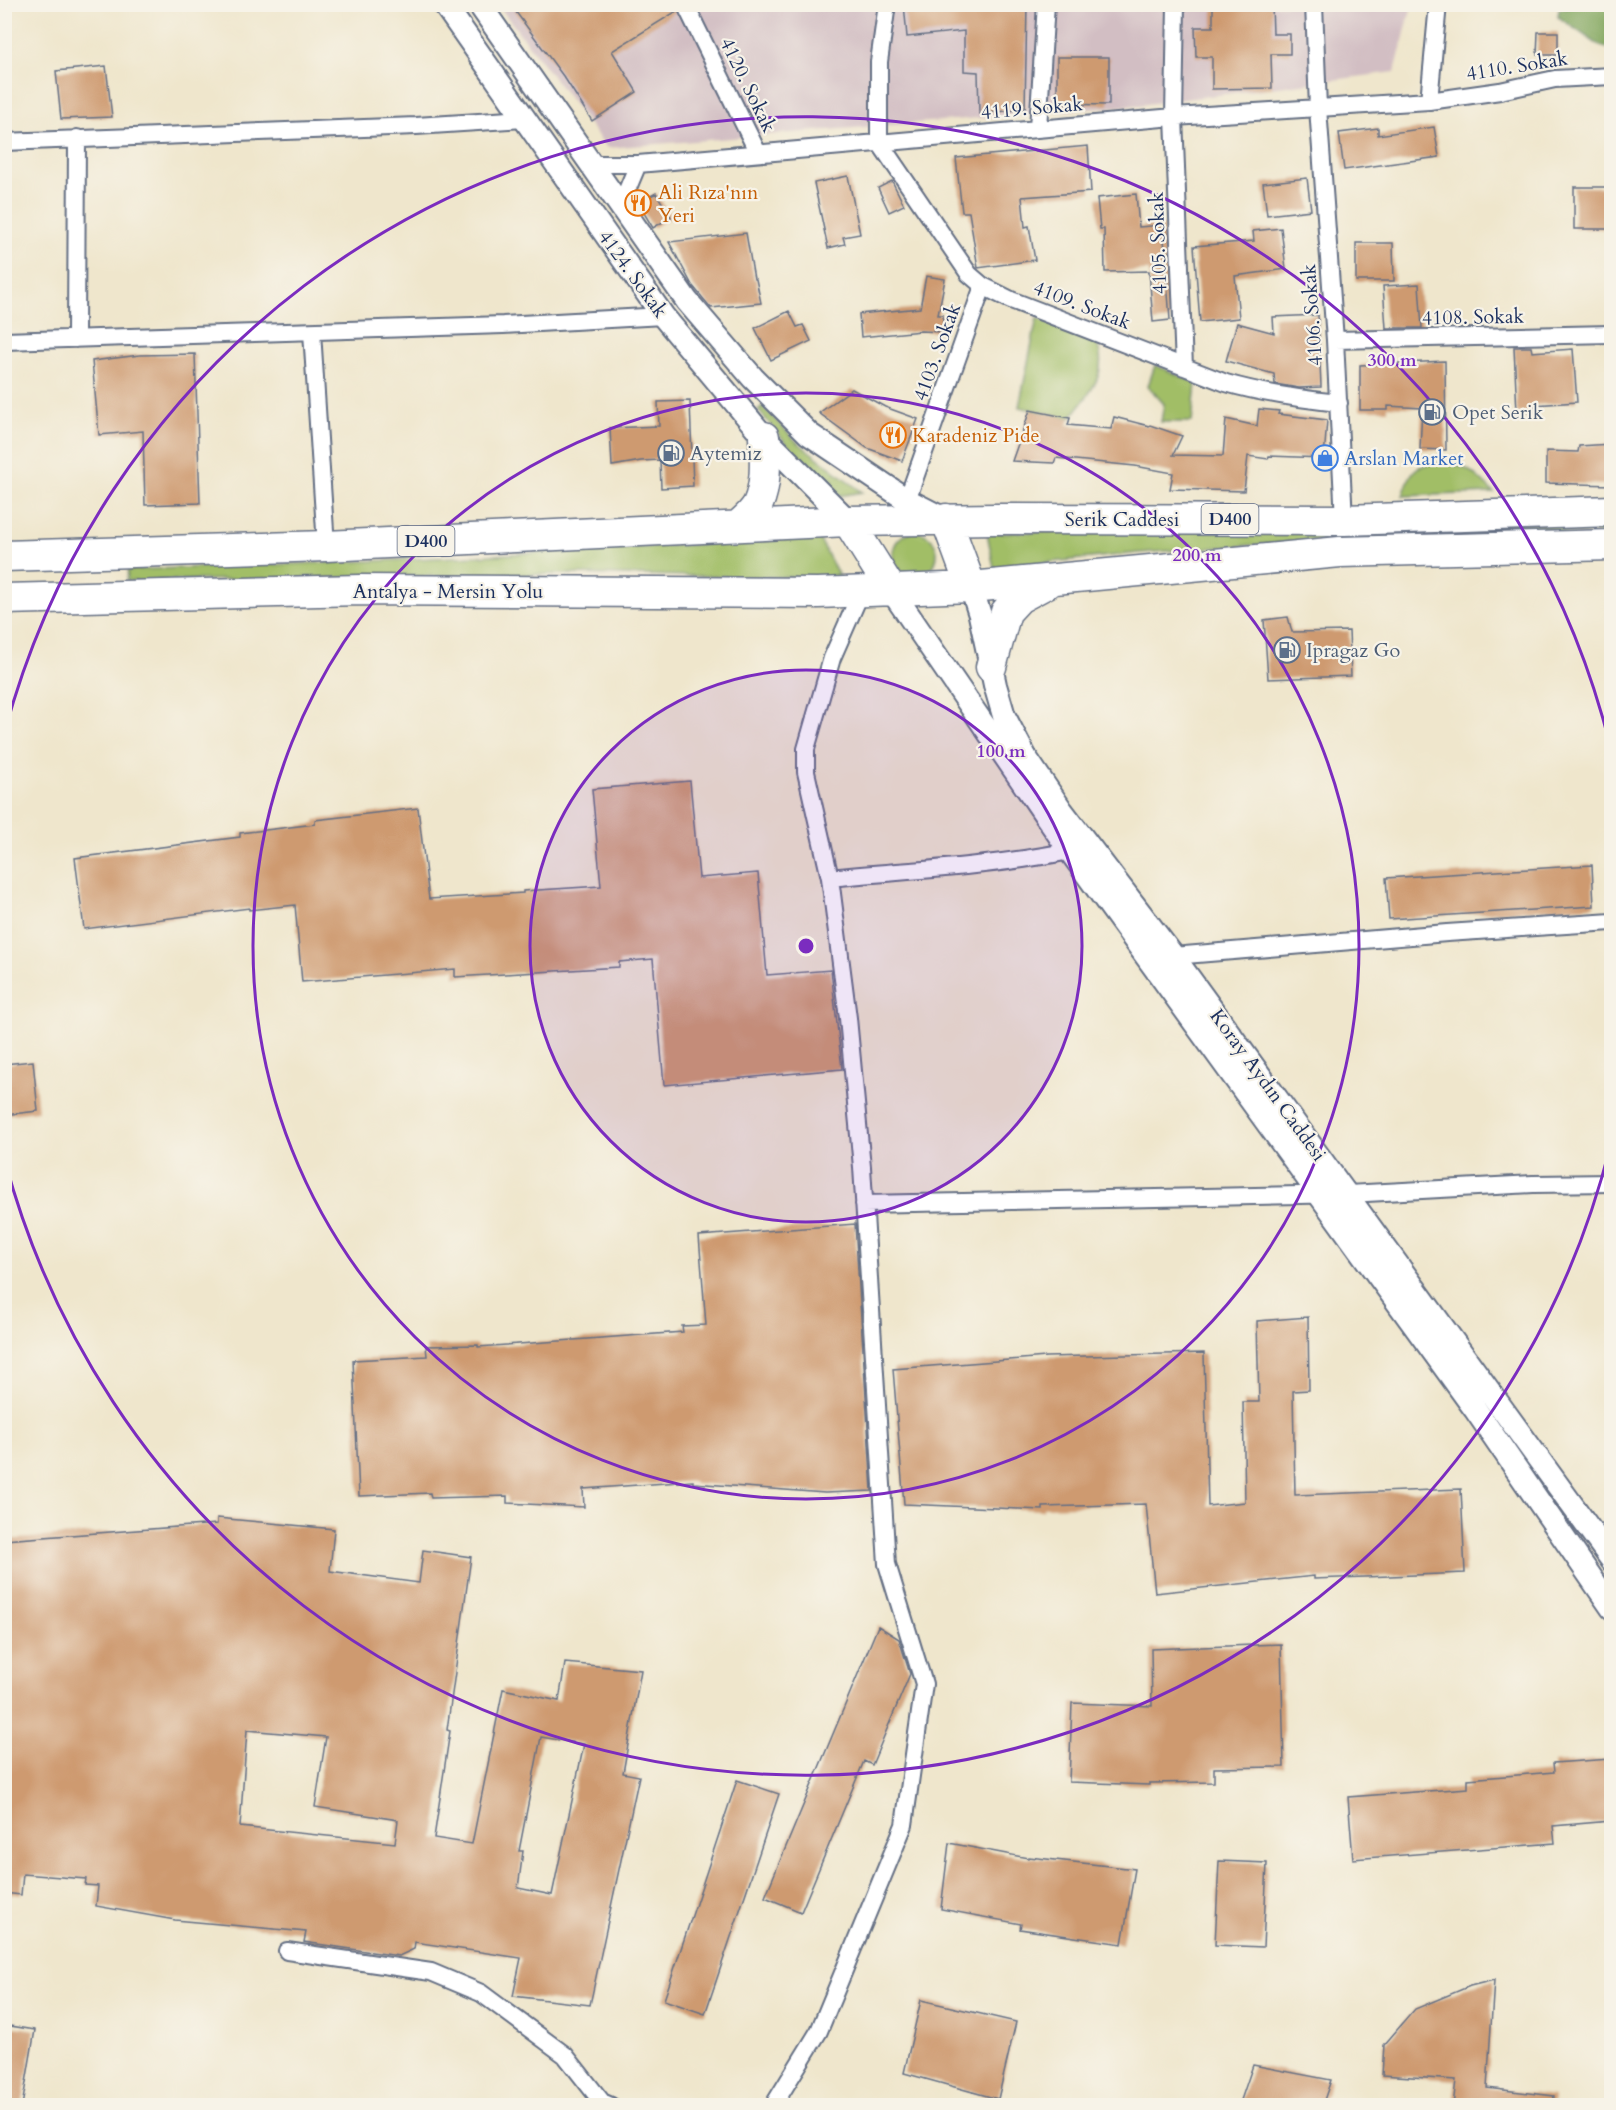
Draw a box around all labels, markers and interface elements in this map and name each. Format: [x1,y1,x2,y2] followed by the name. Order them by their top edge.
[713,33,783,137] street label: 4120. Sokak
[1464,45,1570,87] street label: 4110. Sokak
[980,90,1084,126] street label: 4119. Sokak
[658,179,759,229] place label: Ali Rıza'nın Yeri
[623,188,653,218] restaurant icon: Ali Rıza'nın Yeri
[1143,191,1173,295] street label: 4105. Sokak
[592,225,674,324] street label: 4124. Sokak
[1295,263,1329,367] street label: 4106. Sokak
[1029,274,1135,336] street label: 4109. Sokak
[907,299,967,405] street label: 4103. Sokak
[1422,303,1525,331] street label: 4108. Sokak
[1367,348,1417,373] text: 300 m
[1417,397,1447,427] fuel station icon: Opet Serik
[1452,399,1544,426] place label: Opet Serik
[878,420,908,450] restaurant icon: Karadeniz Pide
[912,422,1040,449] place label: Karadeniz Pide
[656,438,686,468] fuel station icon: Aytemiz
[690,440,762,467] place label: Aytemiz
[1310,443,1340,473] shop icon: Arslan Market
[1344,445,1464,472] place label: Arslan Market
[1202,504,1258,534] road number: D400
[1065,506,1180,533] street label: Serik Caddesi
[398,526,454,556] road number: D400
[1172,543,1222,568] text: 200 m
[353,578,543,605] street label: Antalya - Mersin Yolu
[1272,635,1302,665] fuel station icon: Ipragaz Go
[1306,637,1400,664] place label: Ipragaz Go
[976,739,1026,764] text: 100 m
[796,936,816,956] centre of rings
[1204,1003,1333,1167] street label: Koray Aydın Caddesi

